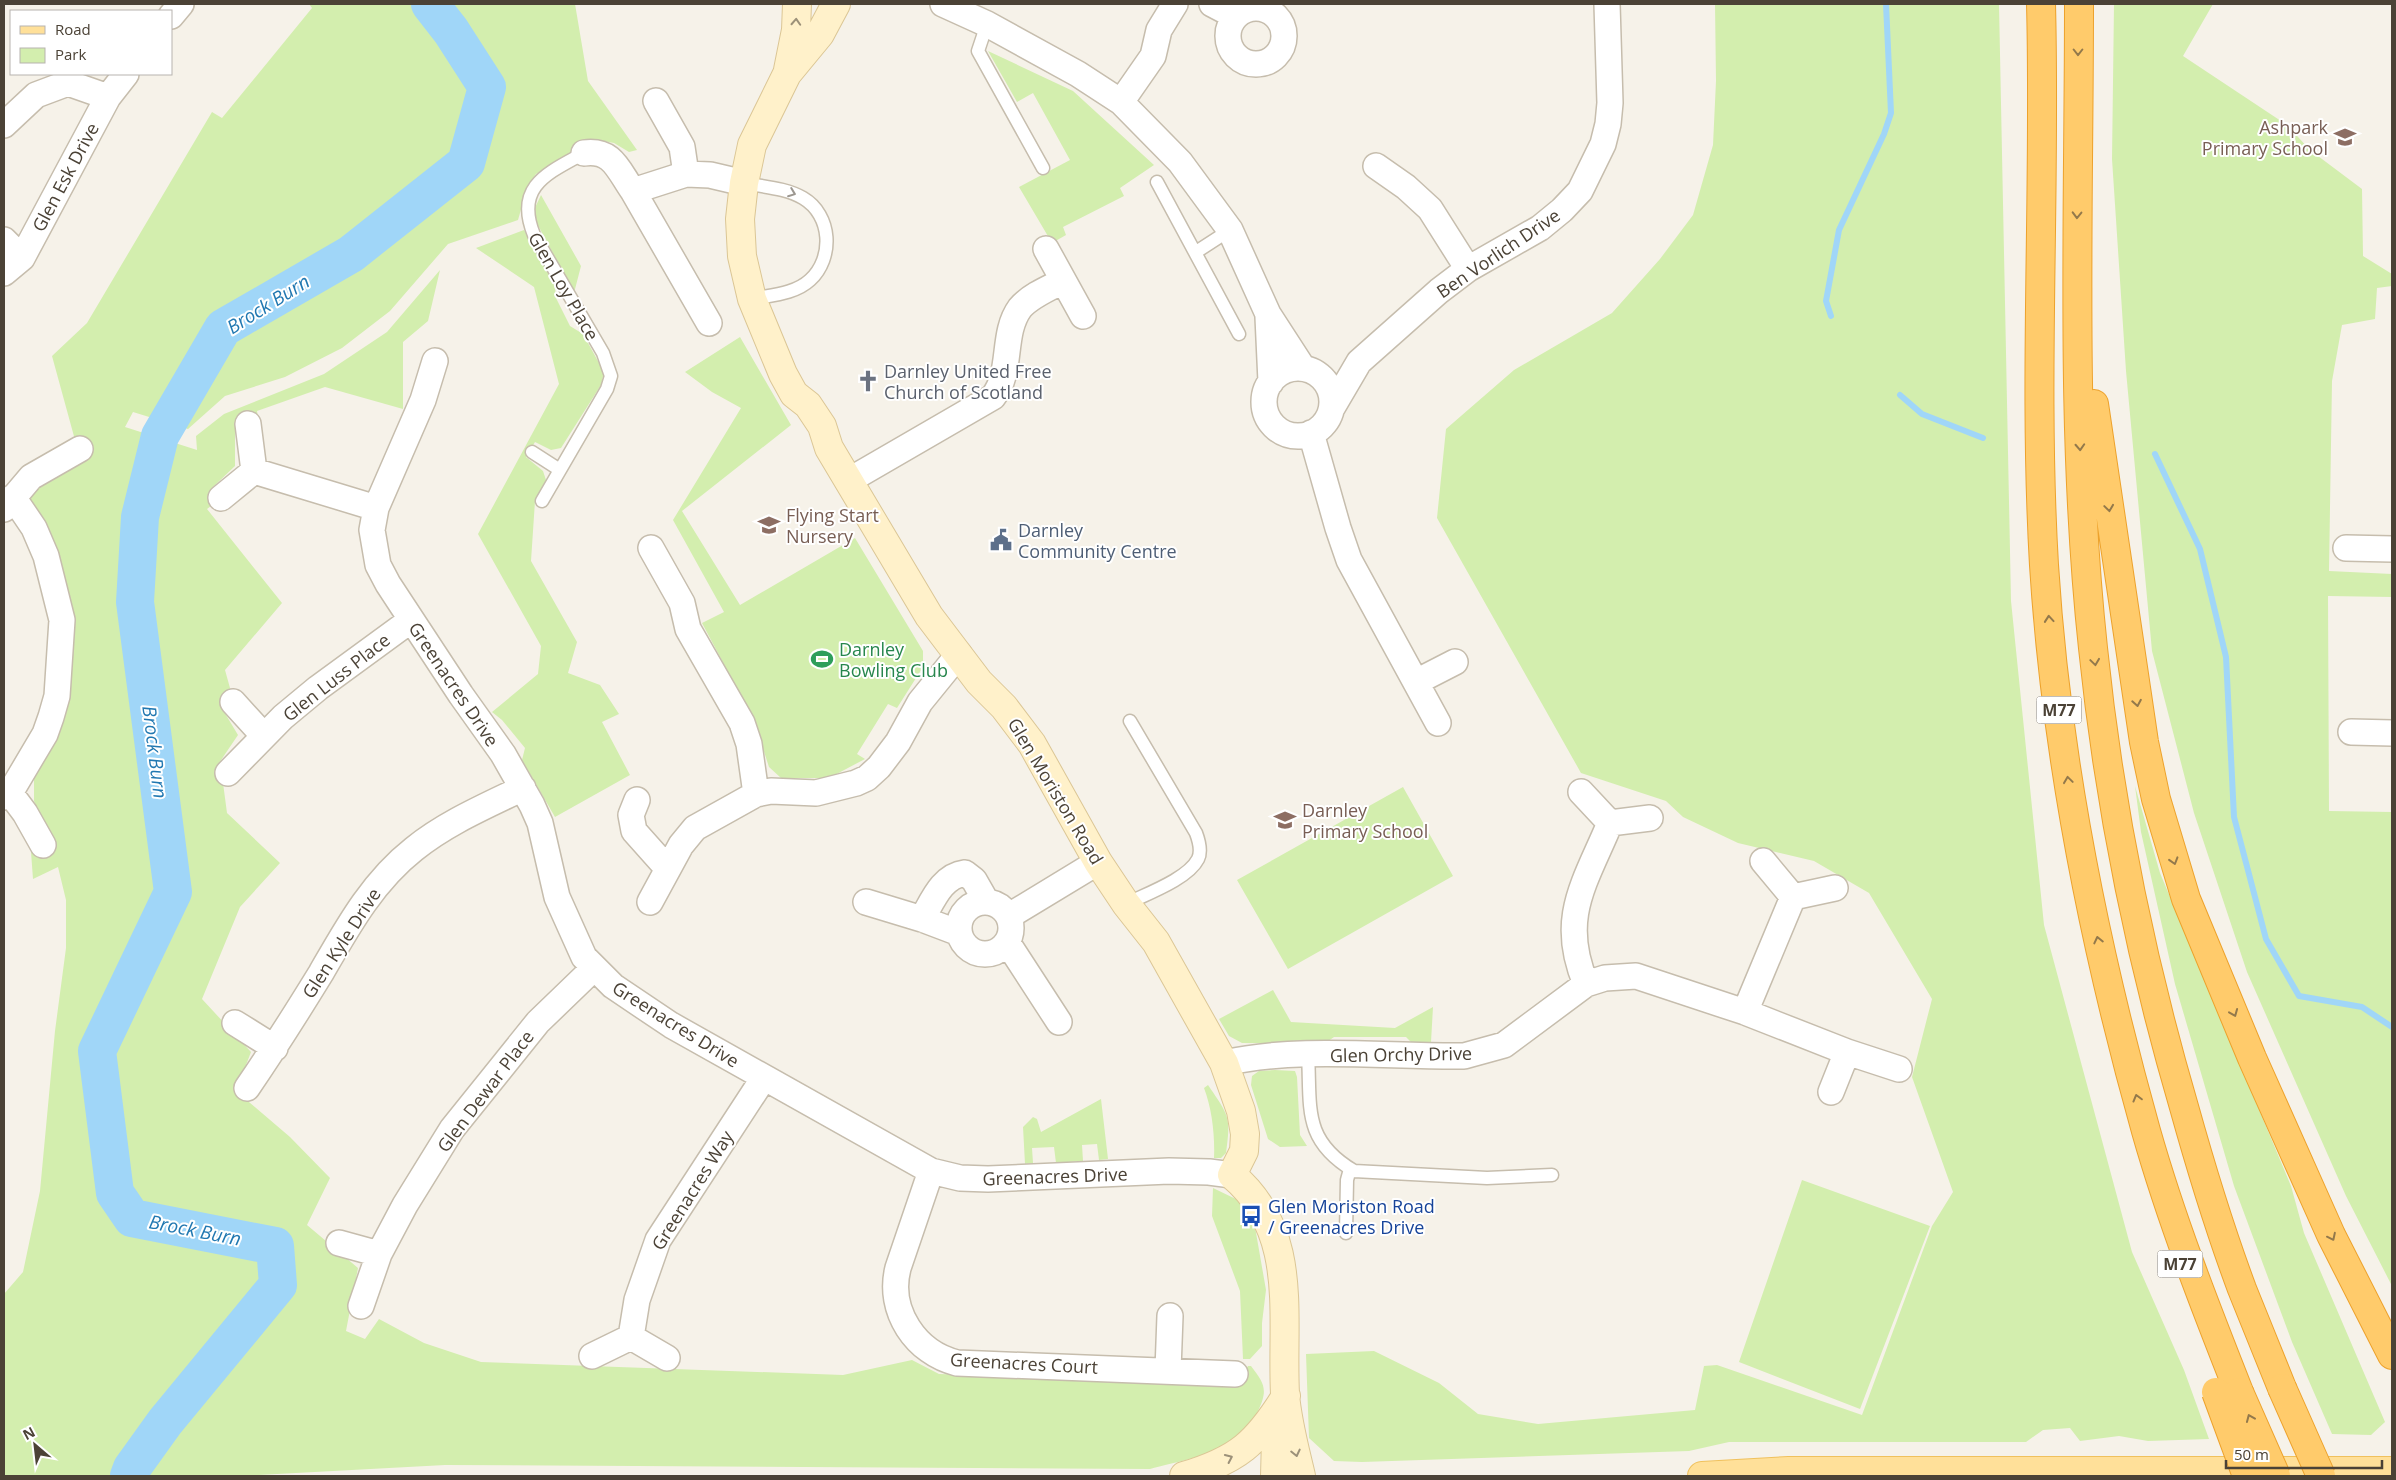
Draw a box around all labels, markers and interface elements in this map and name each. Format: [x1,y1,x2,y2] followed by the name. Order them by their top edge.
[10,10,172,75] legend
[791,18,802,26] one-way arrow
[55,19,91,39] text: Road
[55,44,86,64] text: Park
[2073,49,2083,57] one-way arrow
[2202,115,2329,160] place label: Ashpark Primary School
[26,118,104,236] street label: Glen Esk Drive
[2332,124,2358,150] school or university icon: Ashpark Primary School
[787,187,796,197] one-way arrow
[1432,203,1564,303] street label: Ben Vorlich Drive
[2071,211,2082,219] one-way arrow
[523,227,605,345] street label: Glen Loy Place
[222,268,314,340] water label: Brock Burn
[884,359,1052,404] place label: Darnley United Free Church of Scotland
[855,368,881,394] church icon: Darnley United Free Church of Scotland
[2075,444,2086,452] one-way arrow
[786,503,879,548] place label: Flying Start Nursery
[2103,504,2114,512] one-way arrow
[756,512,782,538] school or university icon: Flying Start Nursery
[1018,518,1177,563] place label: Darnley Community Centre
[988,527,1014,553] public building icon: Darnley Community Centre
[2044,615,2055,623] one-way arrow
[403,617,505,751] street label: Greenacres Drive
[277,628,395,726] street label: Glen Luss Place
[839,637,948,682] place label: Darnley Bowling Club
[809,646,835,672] sports icon: Darnley Bowling Club
[2089,658,2099,666] one-way arrow
[2036,696,2082,724] road number: M77
[2132,699,2142,708] one-way arrow
[136,704,174,800] water label: Brock Burn
[1003,713,1109,869] street label: Glen Moriston Road
[2064,776,2074,785] one-way arrow
[1302,798,1428,843] place label: Darnley Primary School
[1272,807,1298,833] school or university icon: Darnley Primary School
[2169,857,2179,865] one-way arrow
[296,883,386,1003] street label: Glen Kyle Drive
[2094,936,2104,944] one-way arrow
[608,975,744,1073] street label: Greenacres Drive
[2228,1008,2238,1016] one-way arrow
[431,1025,539,1157] street label: Glen Dewar Place
[1330,1041,1472,1067] street label: Glen Orchy Drive
[2132,1093,2143,1102] one-way arrow
[646,1125,739,1254] street label: Greenacres Way
[982,1161,1128,1191] street label: Greenacres Drive
[1268,1194,1435,1239] place label: Glen Moriston Road / Greenacres Drive
[1238,1203,1264,1229] bus stop icon: Glen Moriston Road / Greenacres Drive
[147,1208,243,1252] water label: Brock Burn
[2326,1232,2336,1241] one-way arrow
[2158,1250,2202,1278] road number: M77
[949,1347,1099,1379] street label: Greenacres Court
[2246,1414,2256,1423] one-way arrow
[10,1420,60,1470] north arrow
[19,1422,38,1444] text: N
[2226,1438,2382,1470] scale bar
[2234,1444,2269,1464] text: 50 m
[1290,1449,1301,1458] one-way arrow
[1224,1454,1233,1464] one-way arrow

